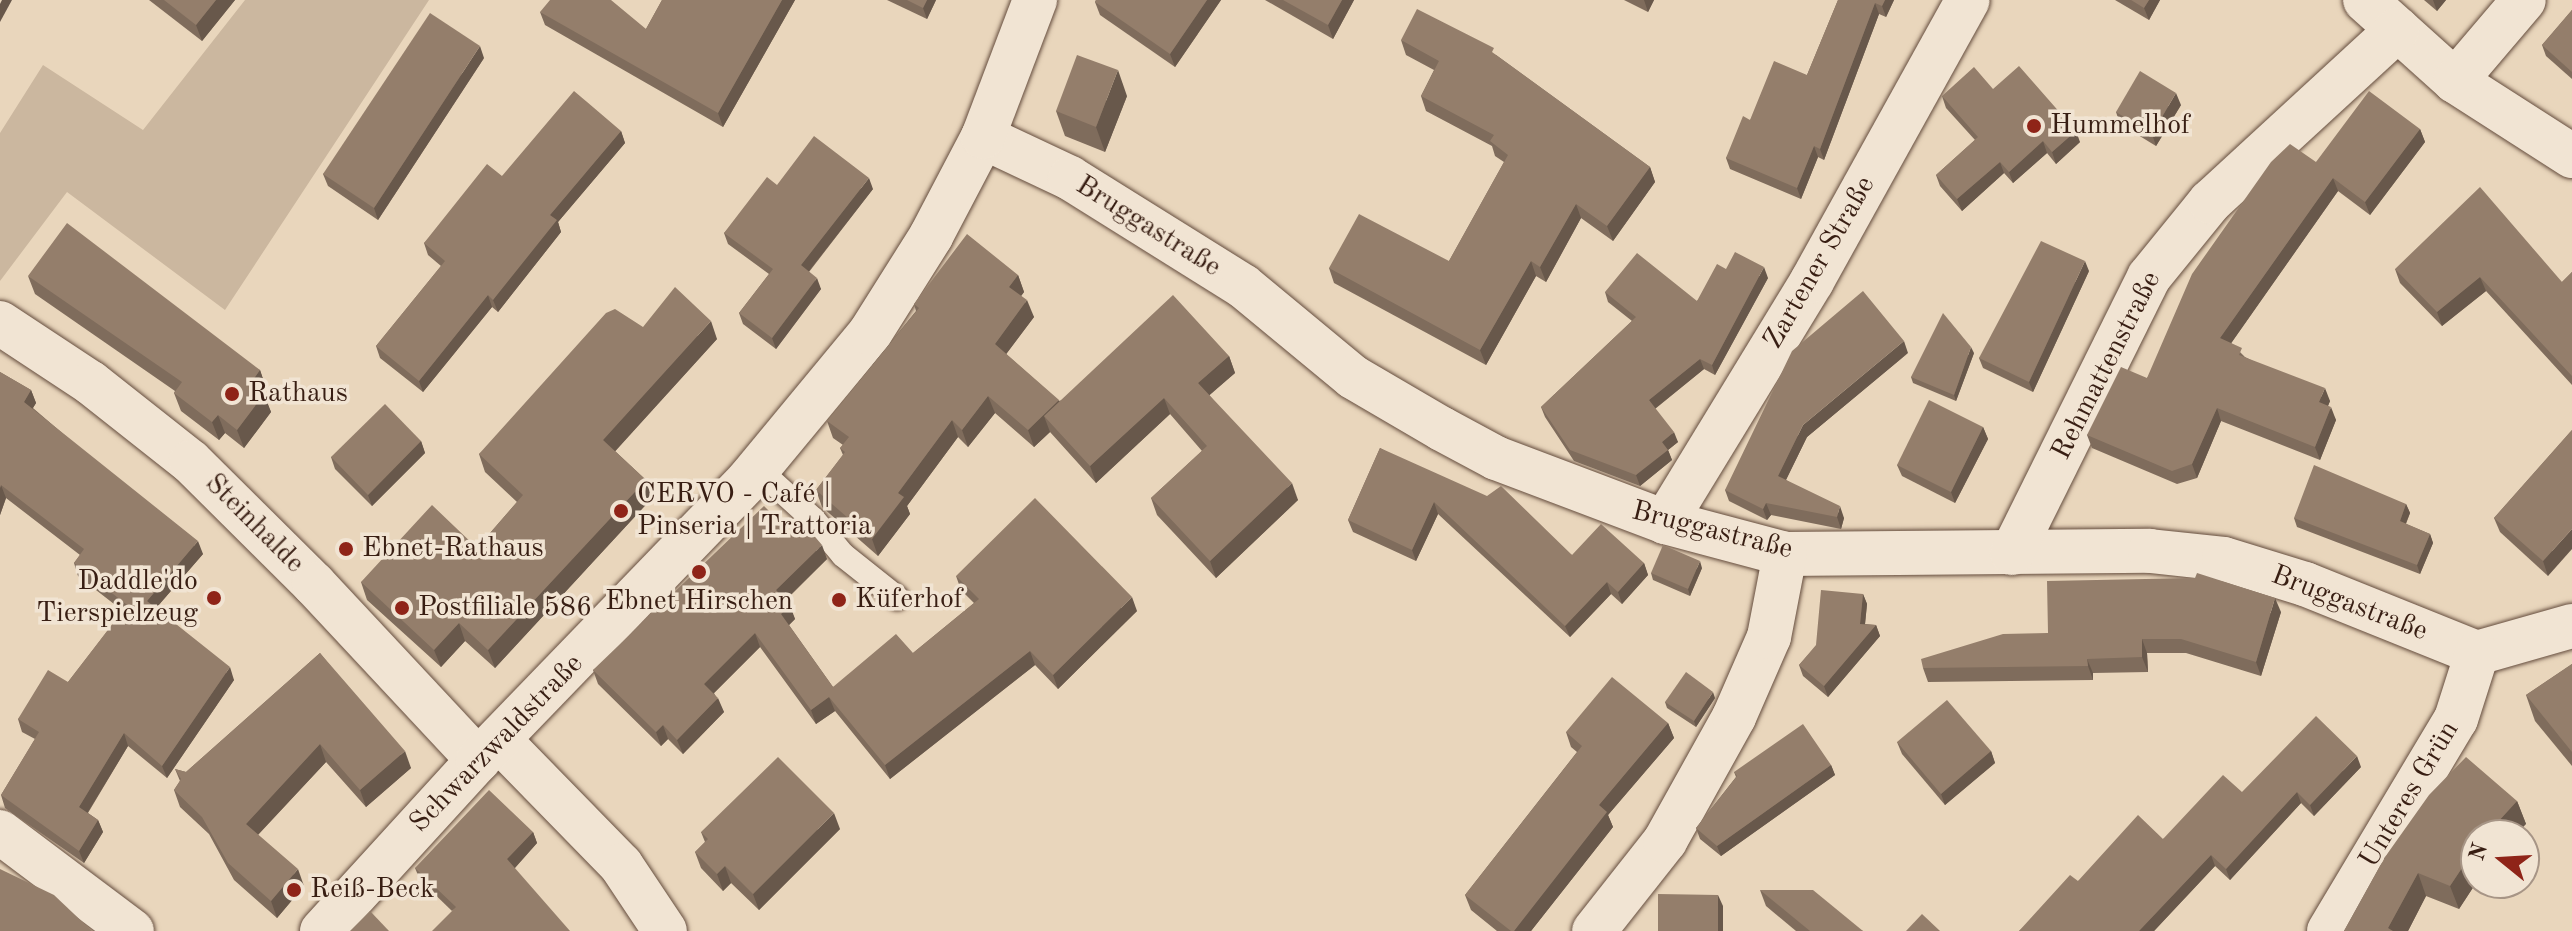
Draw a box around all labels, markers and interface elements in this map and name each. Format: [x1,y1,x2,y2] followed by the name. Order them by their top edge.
[2050,109,2190,143] place label: Hummelhof
[2025,117,2043,135] marker: Hummelhof
[1069,169,1227,285] street label: Bruggastraße
[1757,171,1883,355] street label: Zartener Straße
[2045,266,2169,466] street label: Rehmattenstraße
[248,377,348,411] place label: Rathaus
[223,385,241,403] marker: Rathaus
[197,467,311,581] street label: Steinhalde
[637,478,872,544] place label: CERVO - Café | Pinseria | Trattoria
[1628,495,1796,567] street label: Bruggastraße
[612,502,630,520] marker: CERVO - Café | Pinseria | Trattoria
[362,532,544,566] place label: Ebnet-Rathaus
[337,540,355,558] marker: Ebnet-Rathaus
[2266,559,2432,649] street label: Bruggastraße
[690,563,708,581] marker: Ebnet Hirschen
[36,565,198,631] place label: Daddle'do Tierspielzeug
[855,583,963,617] place label: Küferhof
[605,585,793,619] place label: Ebnet Hirschen
[205,589,223,607] marker: Daddle'do Tierspielzeug
[418,591,592,625] place label: Postfiliale 586
[830,591,848,609] marker: Küferhof
[393,599,411,617] marker: Postfiliale 586
[403,648,591,840] street label: Schwarzwaldstraße
[2353,715,2467,875] street label: Unteres Grün
[2460,819,2540,899] north arrow
[2466,841,2492,864] text: N
[310,873,435,907] place label: Reiß-Beck
[285,881,303,899] marker: Reiß-Beck

